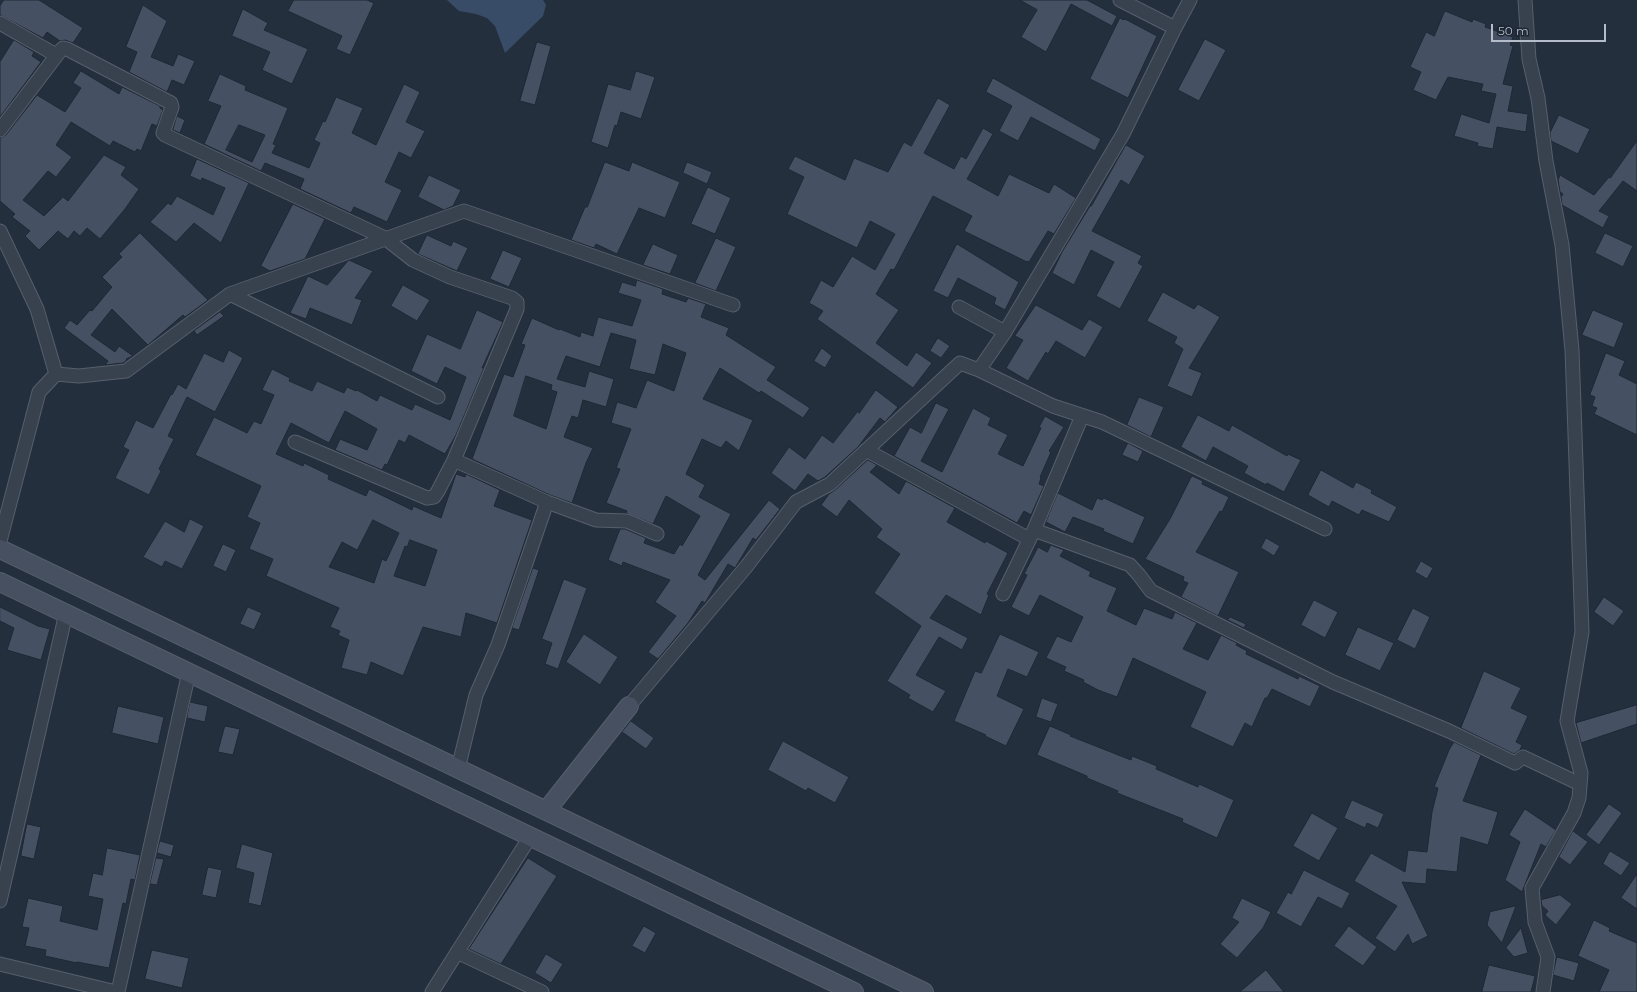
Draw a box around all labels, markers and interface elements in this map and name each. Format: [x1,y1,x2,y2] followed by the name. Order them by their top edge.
[1493,16,1608,42] scale bar
[1498,23,1529,38] text: 50 m

